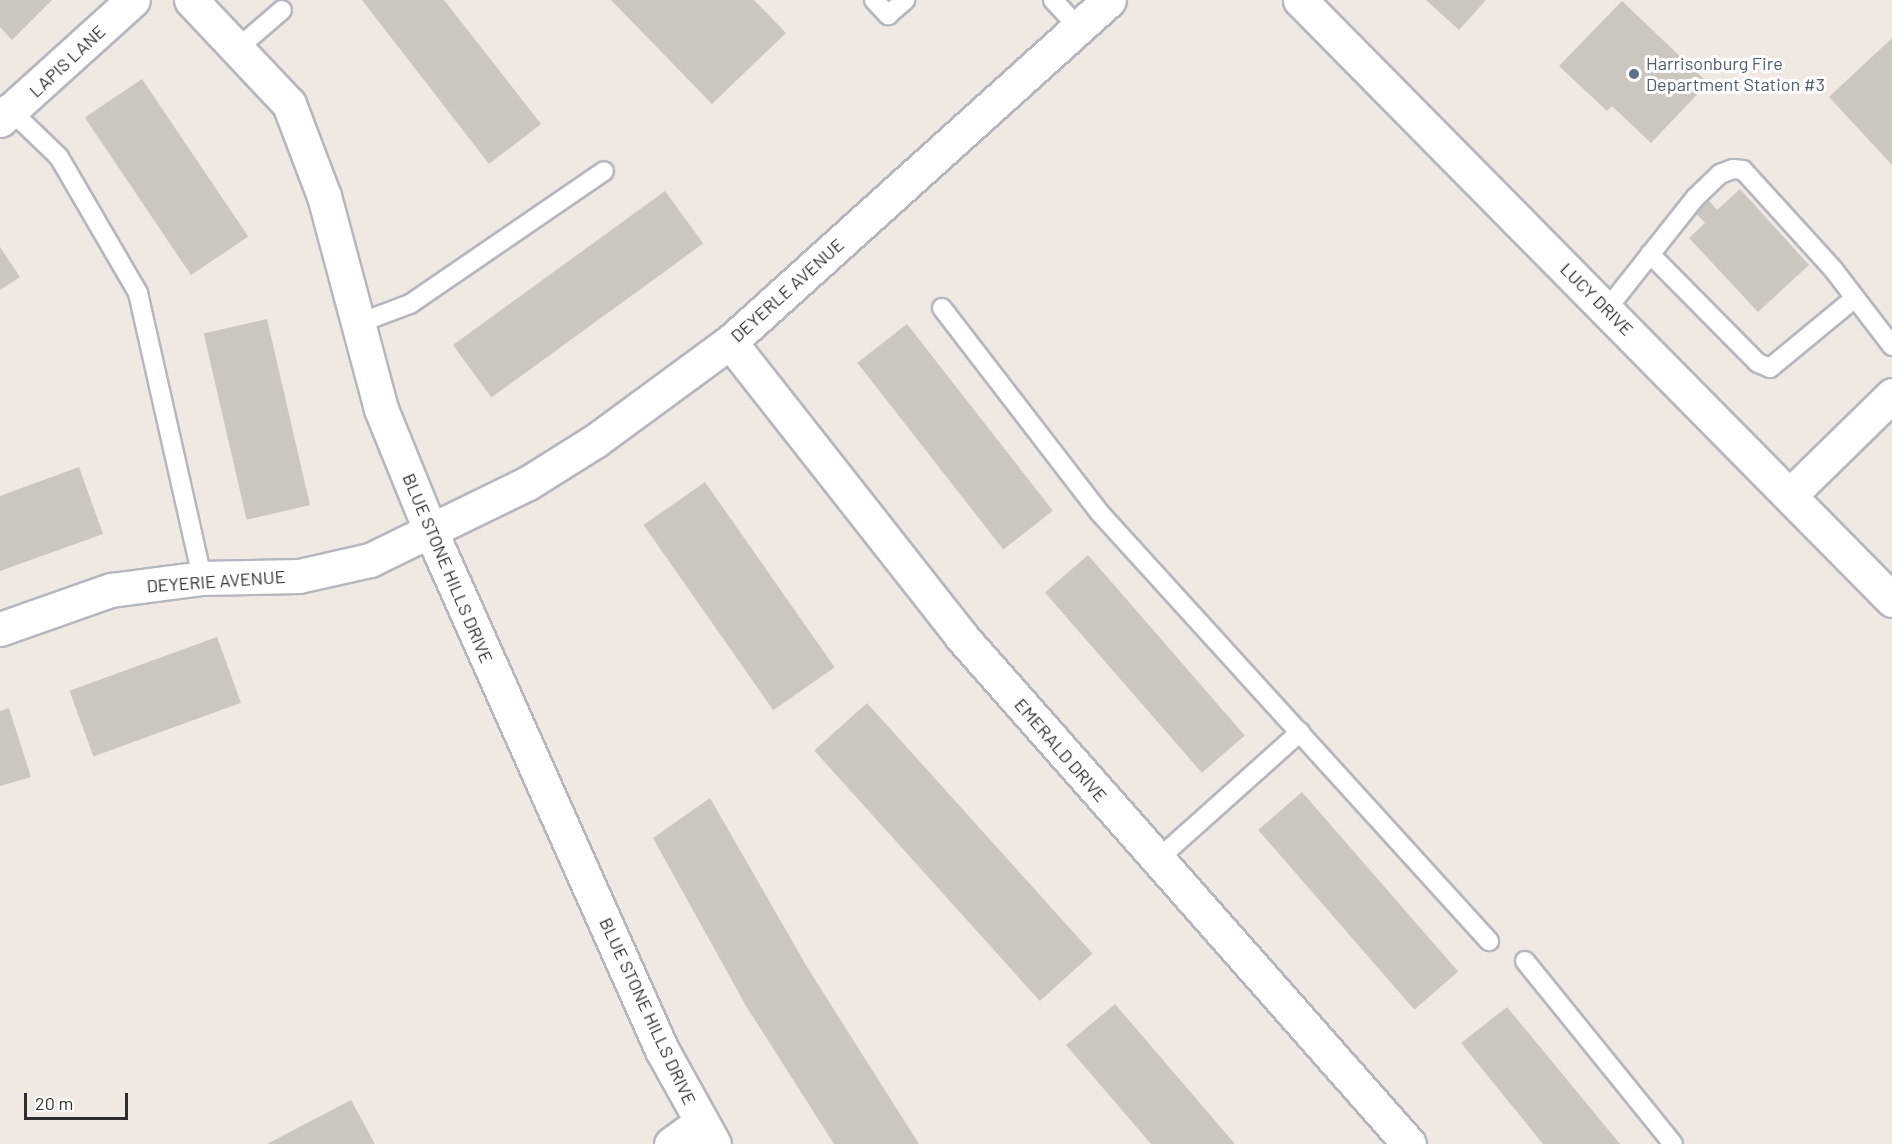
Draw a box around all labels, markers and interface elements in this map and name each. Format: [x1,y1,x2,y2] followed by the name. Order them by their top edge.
[25,20,109,102] street label: LAPIS LANE
[1646,53,1825,96] place label: Harrisonburg Fire Department Station #3
[1627,67,1641,81] marker: Harrisonburg Fire Department Station #3
[726,234,848,346] street label: DEYERLE AVENUE
[1556,258,1638,340] street label: LUCY DRIVE
[398,470,498,666] street label: BLUE STONE HILLS DRIVE
[146,565,286,597] street label: DEYERIE AVENUE
[1010,694,1112,806] street label: EMERALD DRIVE
[595,914,701,1108] street label: BLUE STONE HILLS DRIVE
[27,1081,130,1119] scale bar
[35,1092,73,1114] text: 20 m

